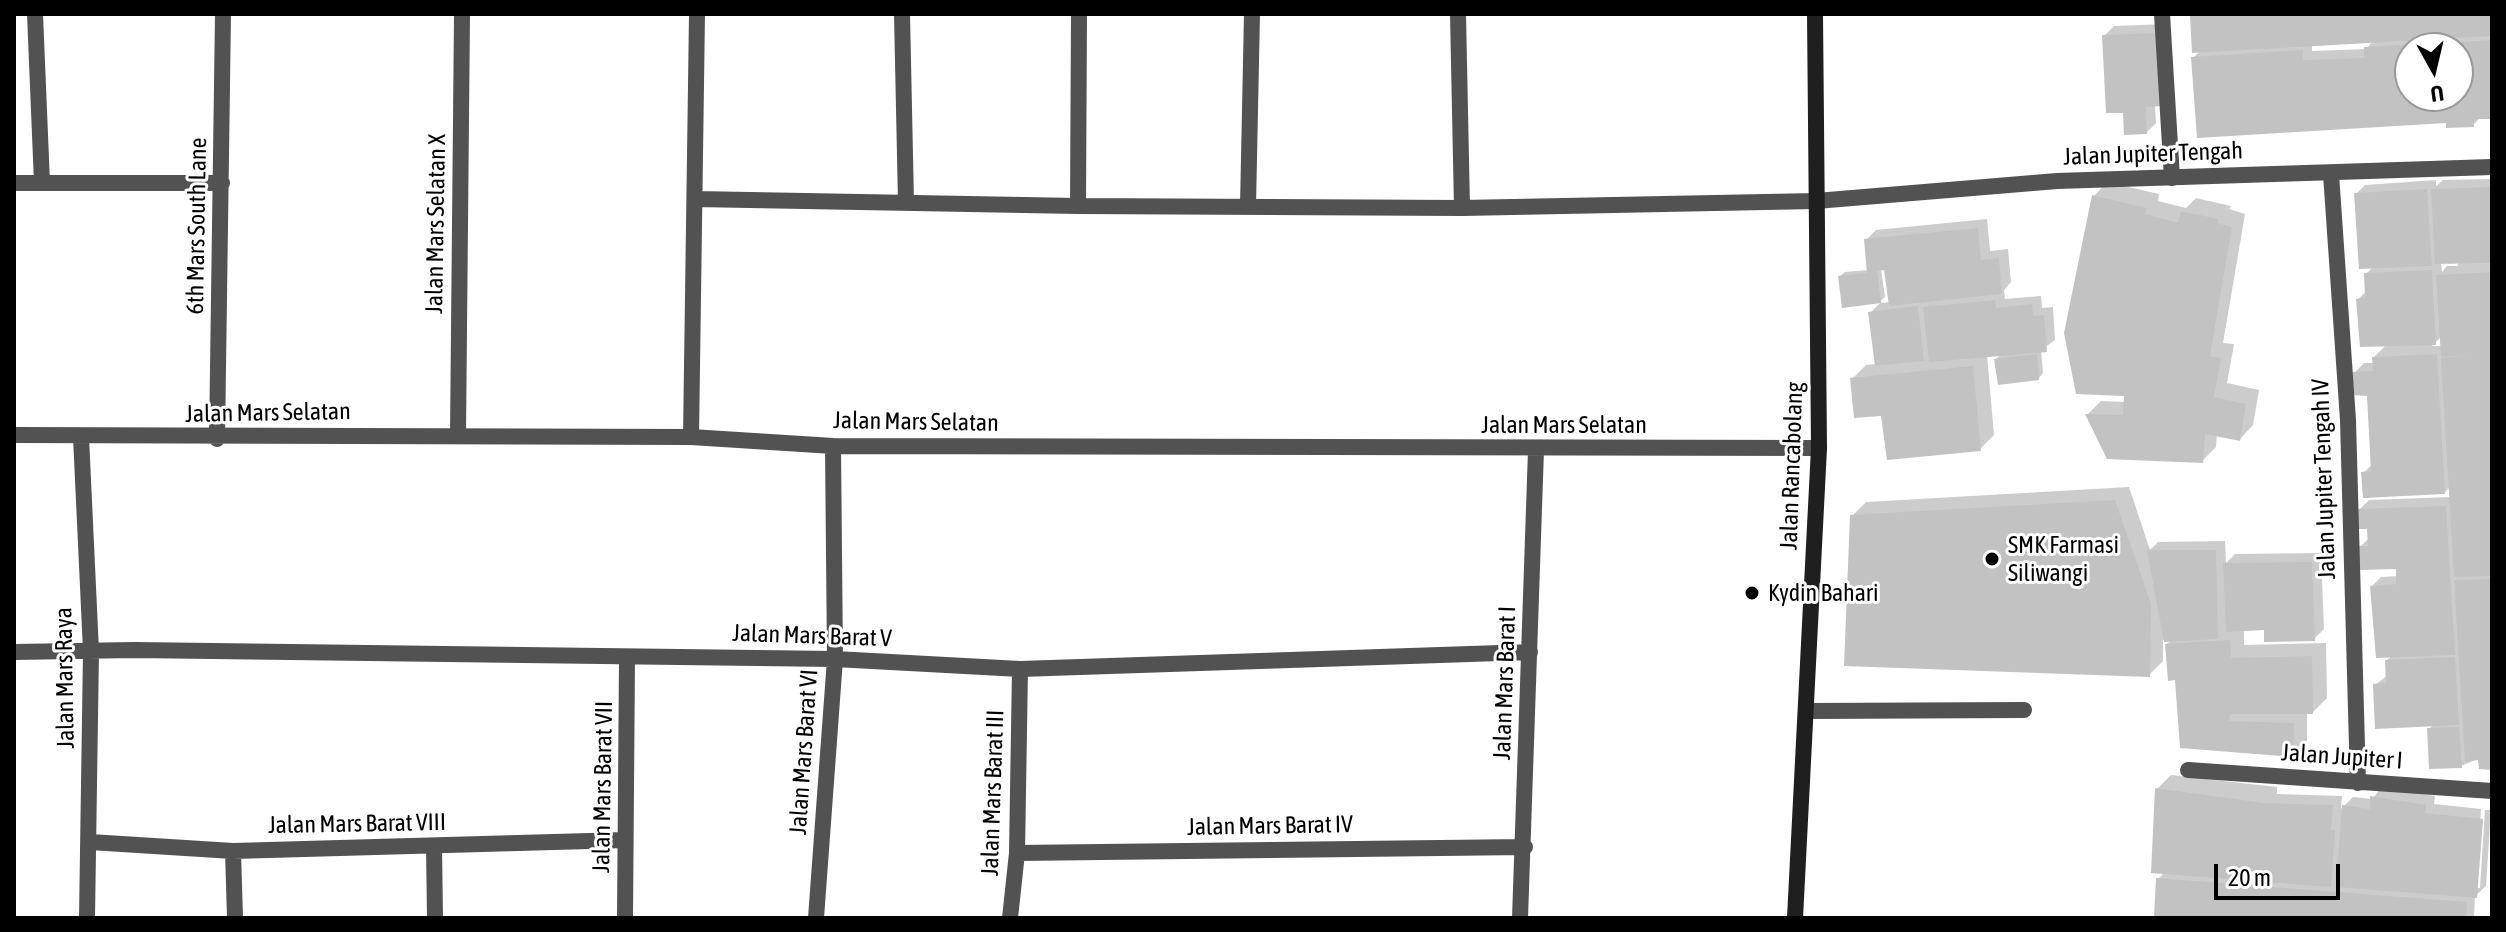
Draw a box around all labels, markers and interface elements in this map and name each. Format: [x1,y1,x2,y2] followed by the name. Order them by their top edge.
[2394,32,2474,112] north arrow
[2429,80,2445,108] text: U
[420,134,452,314] street label: Jalan Mars Selatan X
[2063,136,2243,172] street label: Jalan Jupiter Tengah
[181,137,213,315] street label: 6th Mars South Lane
[2306,378,2342,580] street label: Jalan Jupiter Tengah IV
[1775,381,1809,551] street label: Jalan Rancabolang
[185,397,351,429] street label: Jalan Mars Selatan
[833,406,999,438] street label: Jalan Mars Selatan
[1481,411,1647,439] street label: Jalan Mars Selatan
[2008,531,2119,587] place label: SMK Farmasi Siliwangi
[1983,550,2001,568] marker: SMK Farmasi Siliwangi
[1768,579,1878,607] place label: Kydin Bahari
[1743,584,1761,602] marker: Kydin Bahari
[1488,606,1522,760] street label: Jalan Mars Barat I
[49,607,81,749] street label: Jalan Mars Raya
[732,619,892,653] street label: Jalan Mars Barat V
[784,668,824,836] street label: Jalan Mars Barat VI
[587,701,619,873] street label: Jalan Mars Barat VII
[976,709,1010,877] street label: Jalan Mars Barat III
[2280,738,2404,776] street label: Jalan Jupiter I
[268,808,446,840] street label: Jalan Mars Barat VIII
[1187,810,1353,842] street label: Jalan Mars Barat IV
[2218,848,2344,898] scale bar
[2228,864,2271,891] text: 20 m

